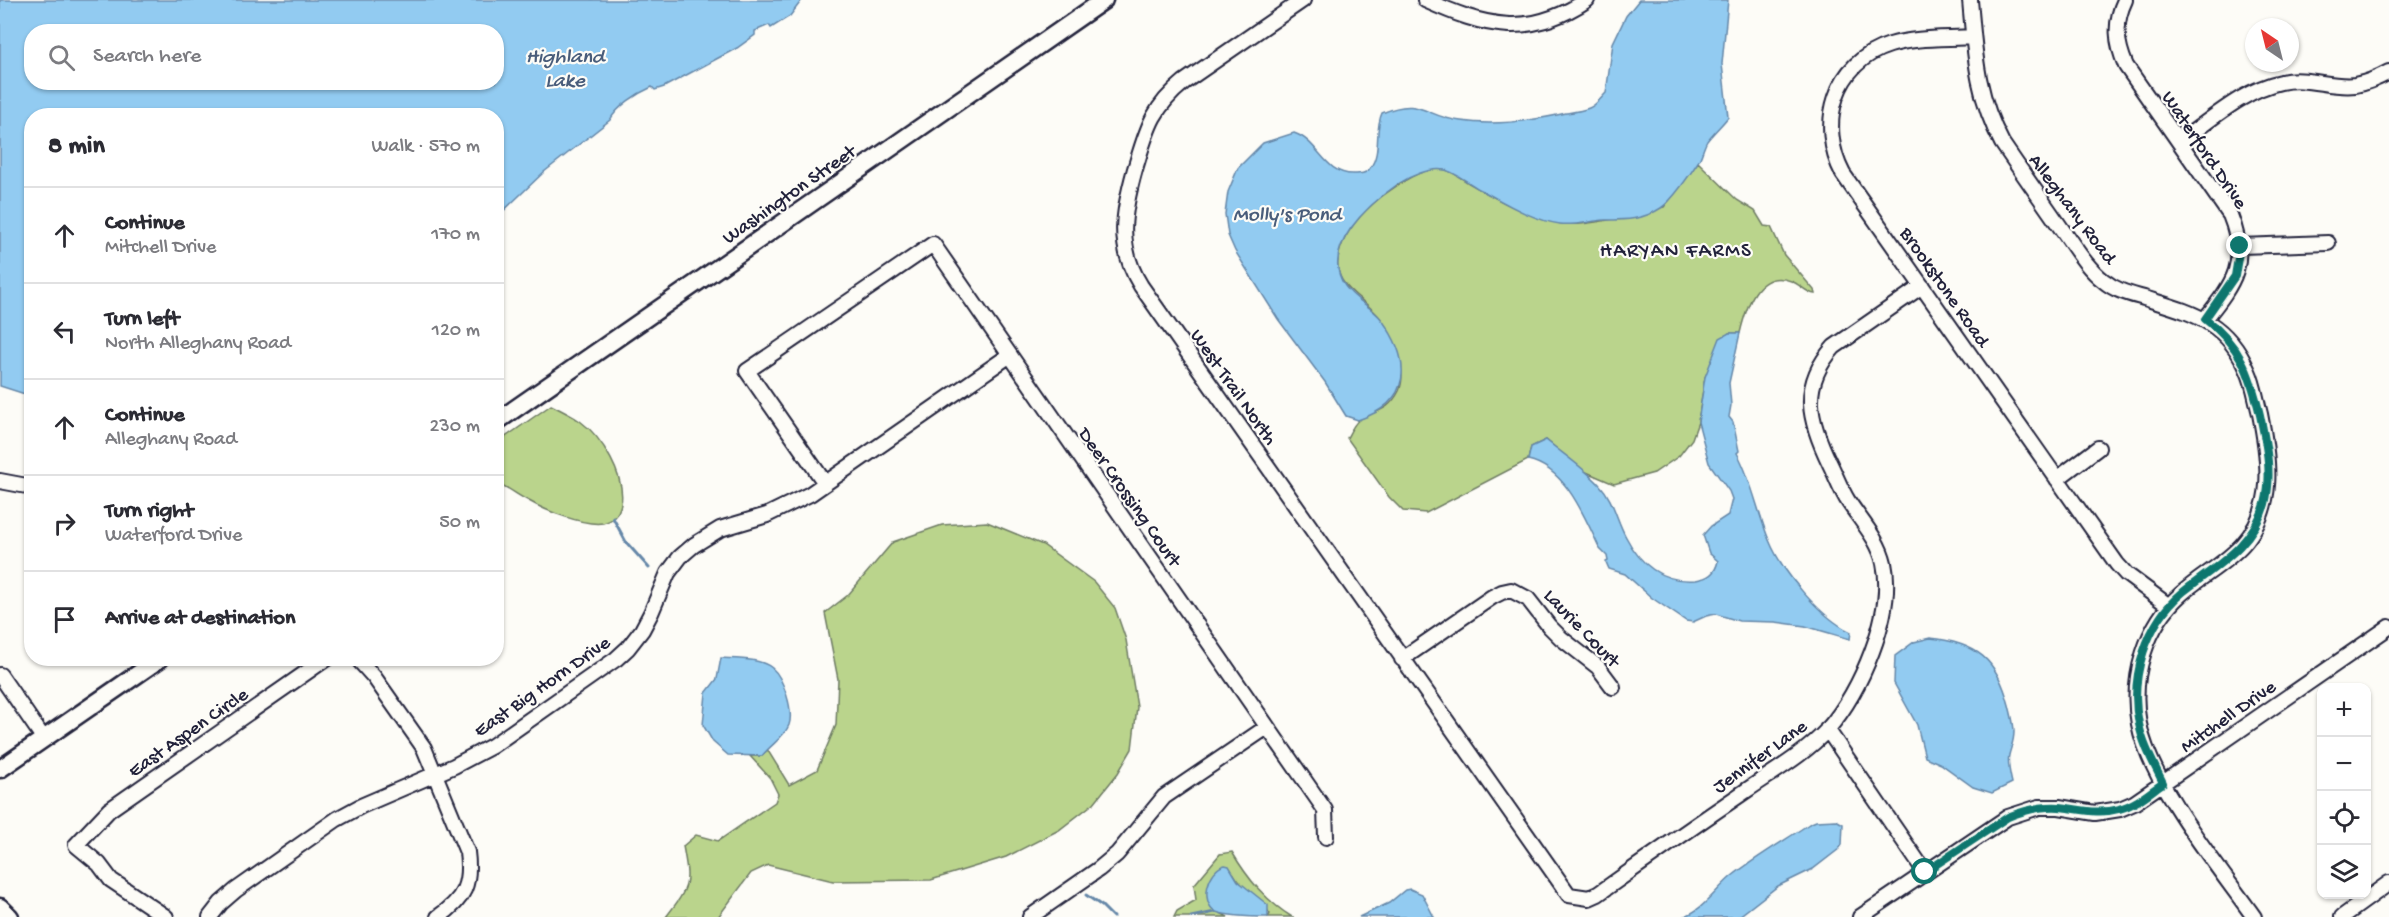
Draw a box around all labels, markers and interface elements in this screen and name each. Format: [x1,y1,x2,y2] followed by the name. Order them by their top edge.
[2245,18,2299,72] north arrow
[24,24,504,90] search box
[45,41,78,74] icon: search
[93,44,201,70] text: Search here
[526,46,607,95] water label: Highland Lake
[2155,88,2251,215] street label: Waterford Drive
[48,132,105,163] text: 8 min
[372,136,480,159] text: Walk · 570 m
[719,140,863,250] street label: Washington Street
[2022,151,2121,272] street label: Alleghany Road
[1233,204,1344,229] water label: Molly's Pond
[105,211,185,237] text: Continue
[48,219,81,252] icon: ahead
[1893,223,1994,354] street label: Brookstone Road
[431,224,480,247] text: 170 m
[2226,232,2252,258] route end
[105,237,216,260] text: Mitchell Drive
[1600,240,1752,265] district label: HARYAN FARMS
[105,307,179,333] text: Turn left
[48,315,81,348] icon: left
[432,320,480,343] text: 120 m
[1184,326,1281,451] street label: West Trail North
[105,333,291,356] text: North Alleghany Road
[105,403,185,429] text: Continue
[48,411,81,444] icon: ahead
[430,416,480,439] text: 230 m
[1070,422,1186,573] street label: Deer Crossing Court
[105,429,237,452] text: Alleghany Road
[105,499,193,525] text: Turn right
[48,507,81,540] icon: right
[439,512,480,535] text: 50 m
[105,525,242,548] text: Waterford Drive
[1537,585,1625,675] street label: Laurie Court
[48,603,81,636] icon: arrive
[105,606,295,632] text: Arrive at destination
[470,632,616,744] street label: East Big Horn Drive
[2177,676,2282,759] street label: Mitchell Drive
[2317,683,2371,899] map controls
[2317,683,2371,737] button: +
[125,684,254,784] street label: East Aspen Circle
[1709,716,1813,800] street label: Jennifer Lane
[2317,737,2371,791] button: −
[2317,791,2371,845] button: locate
[2317,845,2371,899] button: layers
[1911,858,1937,884] route start

